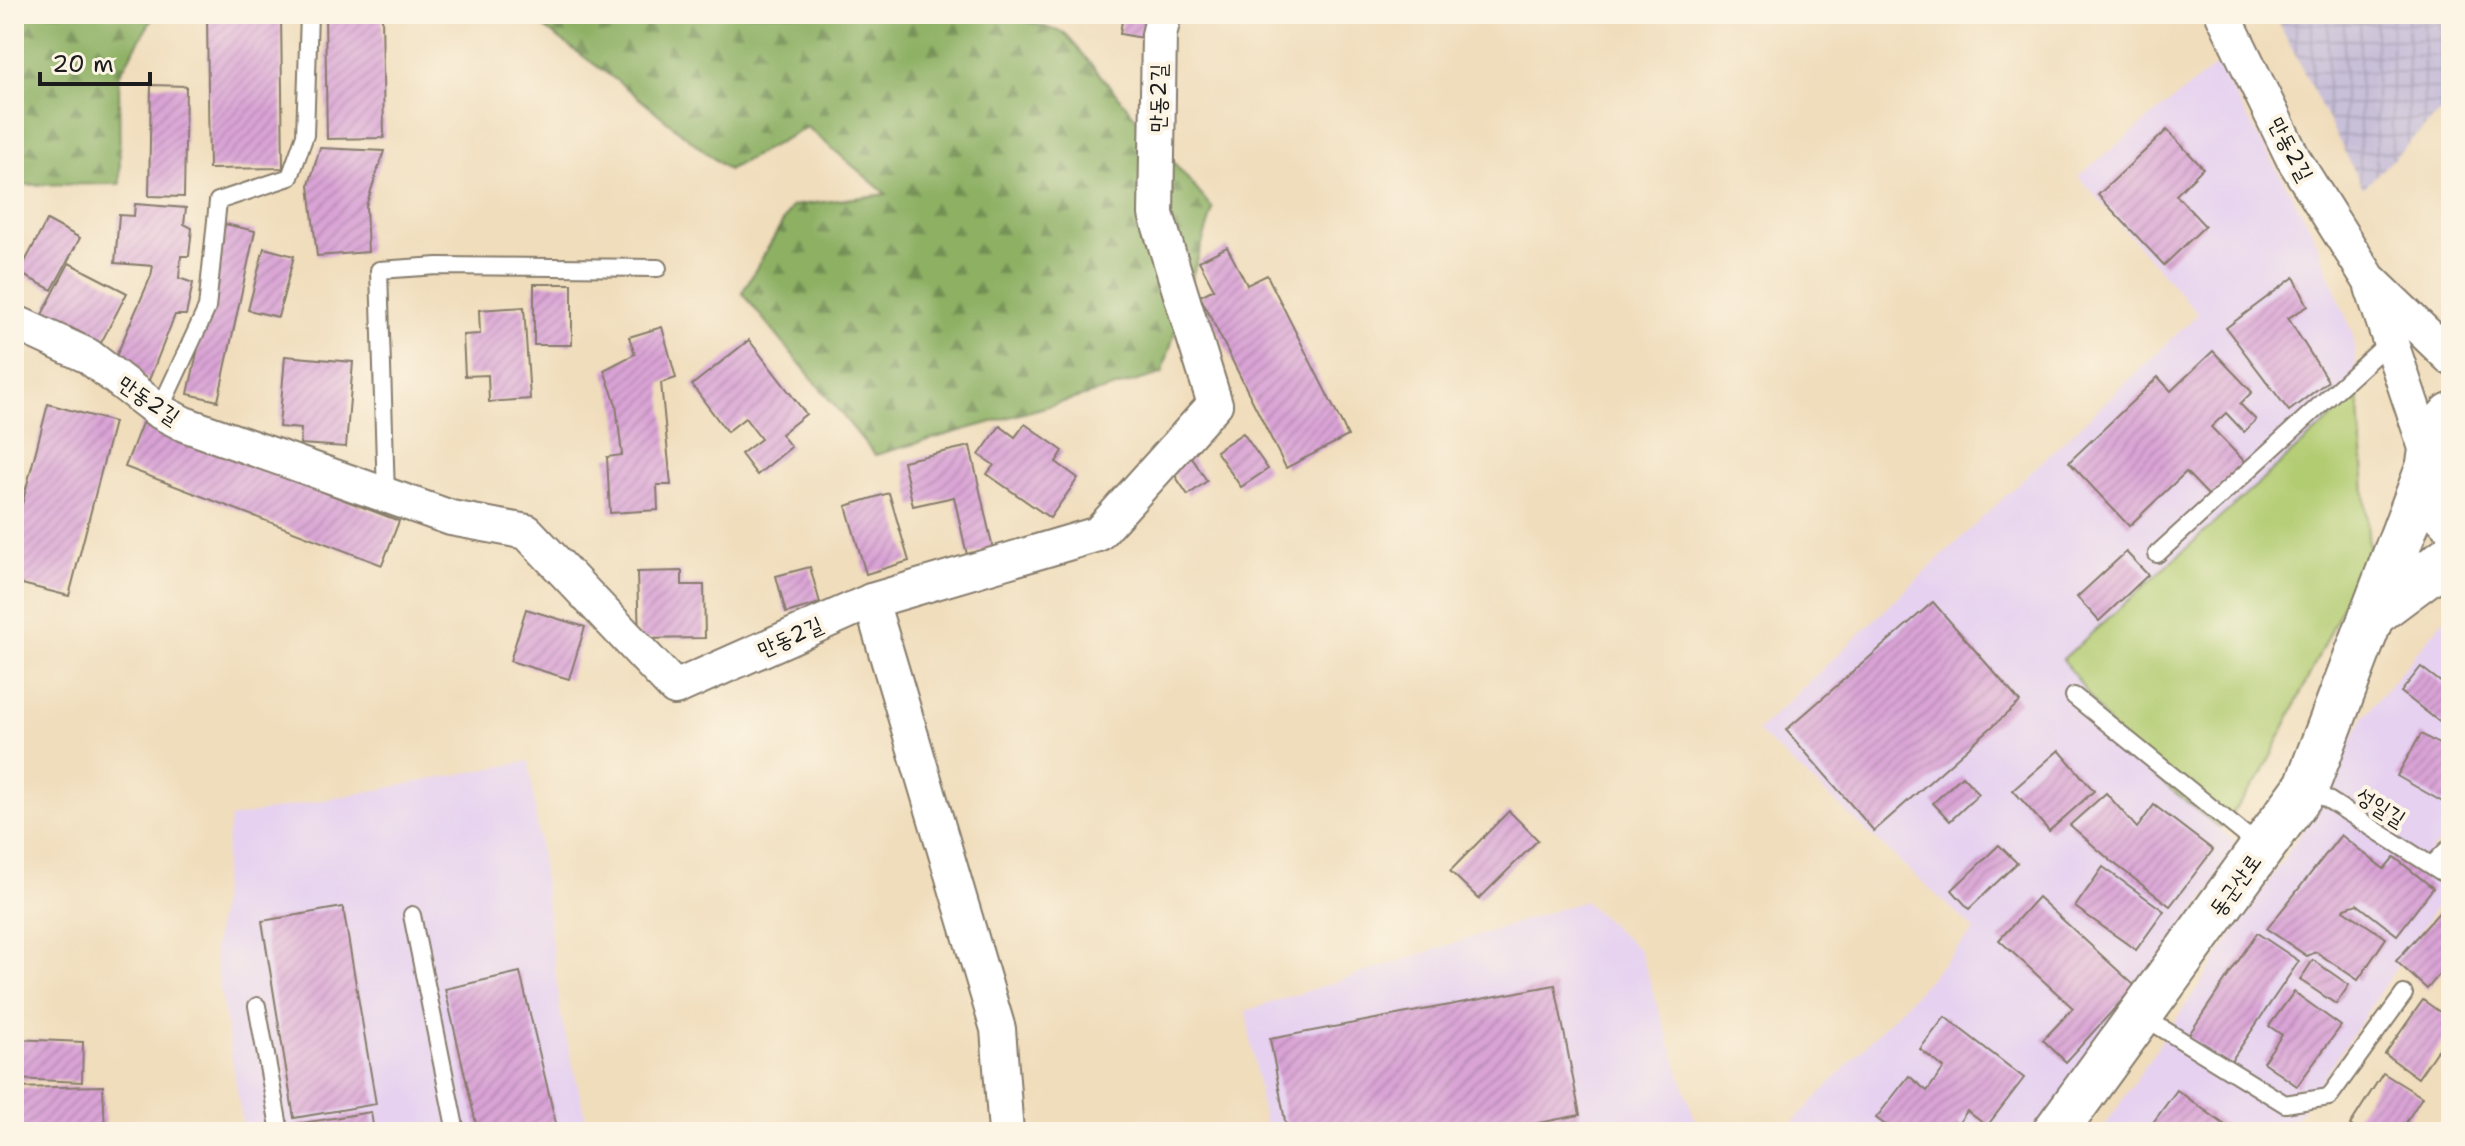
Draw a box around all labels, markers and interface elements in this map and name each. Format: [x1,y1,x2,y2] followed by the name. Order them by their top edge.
[40,36,150,86] scale bar
[52,48,114,80] text: 20 m
[1143,63,1173,133] street label: 만동2길
[2262,112,2320,186] street label: 만동2길
[112,369,186,431] street label: 만동2길
[753,610,827,664] street label: 만동2길
[2351,781,2411,834] street label: 성일길
[2202,848,2268,922] street label: 동군산로

